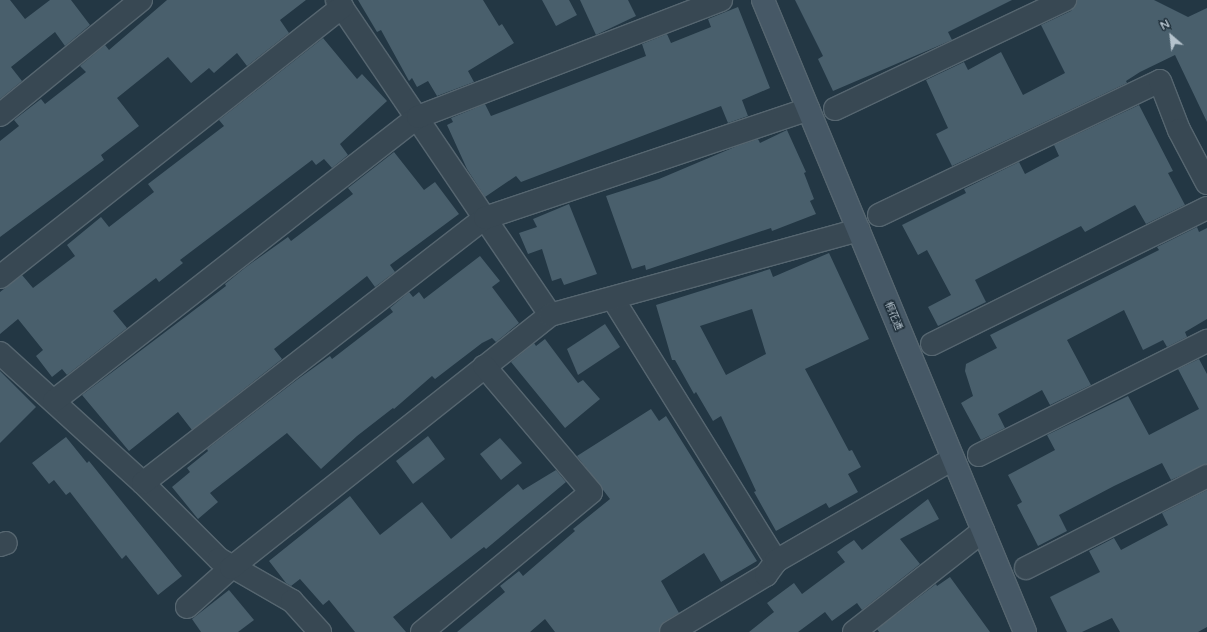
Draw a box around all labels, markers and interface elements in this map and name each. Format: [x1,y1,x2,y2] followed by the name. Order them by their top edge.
[1151,16,1191,56] north arrow
[1158,17,1172,33] text: N
[882,300,904,332] street label: 桐花通

